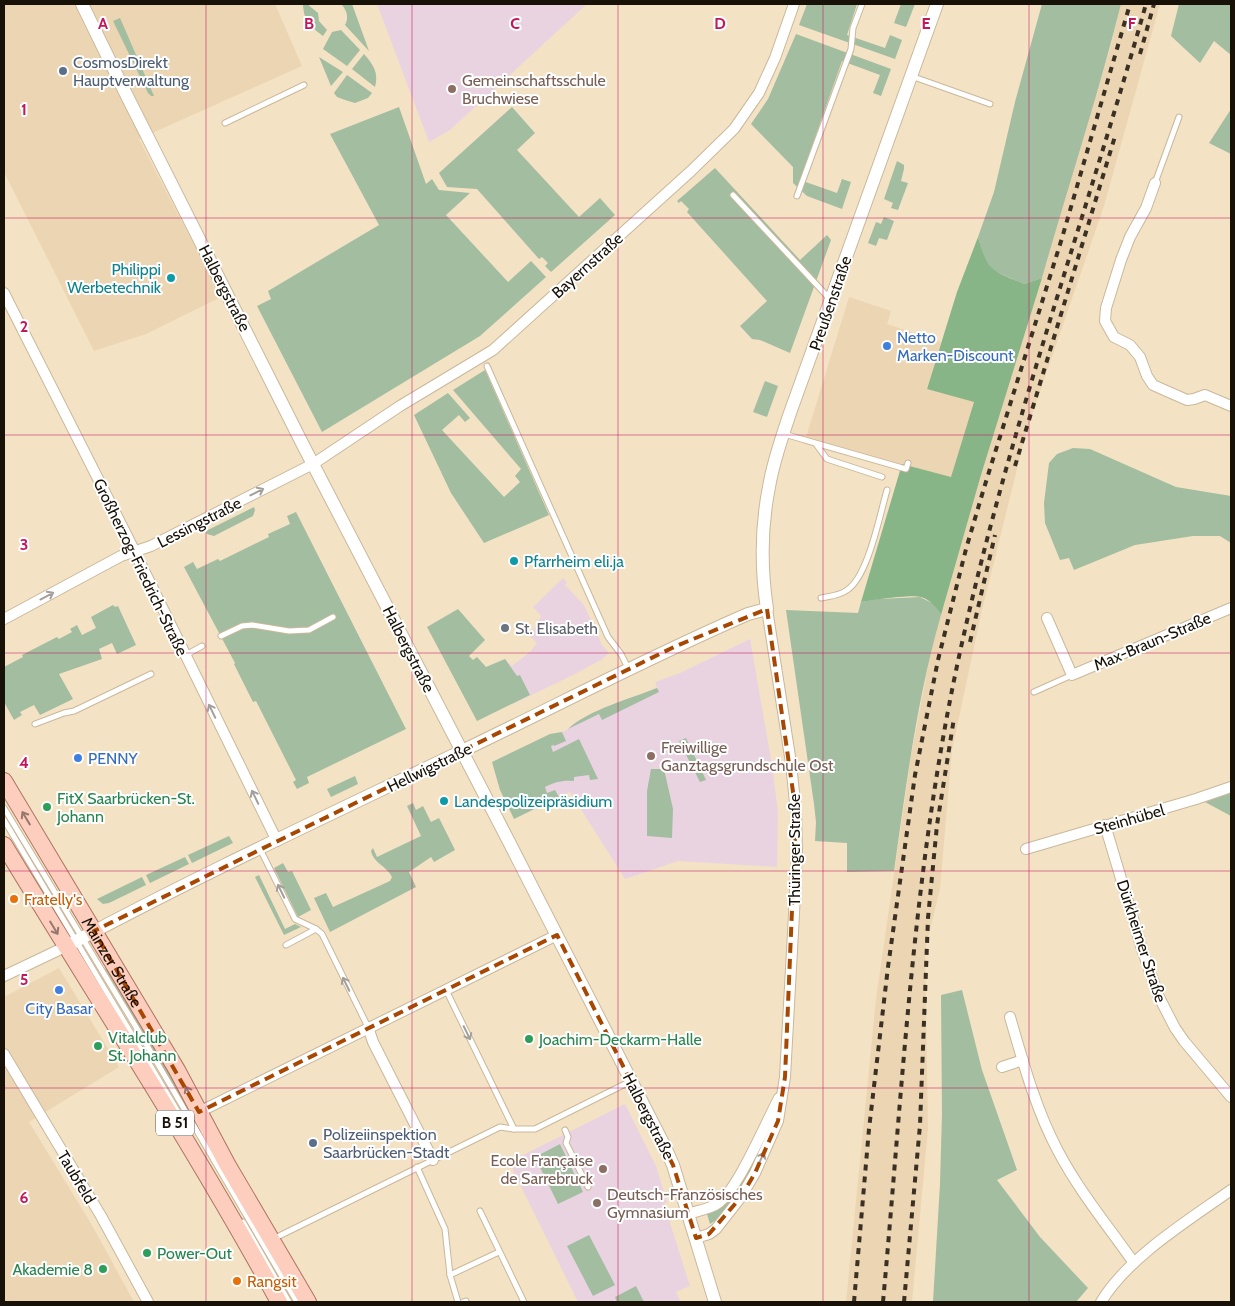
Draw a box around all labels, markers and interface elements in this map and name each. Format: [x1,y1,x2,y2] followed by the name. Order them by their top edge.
[98,14,108,33] text: A
[304,14,314,33] text: B
[510,14,520,33] text: C
[714,14,726,33] text: D
[921,14,931,33] text: E
[1128,14,1137,33] text: F
[73,53,190,90] place label: CosmosDirekt Hauptverwaltung
[57,65,69,77] marker: CosmosDirekt Hauptverwaltung
[462,71,606,108] place label: Gemeinschaftsschule Bruchwiese
[446,83,458,95] marker: Gemeinschaftsschule Bruchwiese
[21,100,27,119] text: 1
[548,229,627,302] street label: Bayernstraße
[195,242,254,335] street label: Halbergstraße
[805,253,856,353] street label: Preußenstraße
[67,260,162,297] place label: Philippi Werbetechnik
[165,272,177,284] marker: Philippi Werbetechnik
[20,317,28,336] text: 2
[897,328,1014,365] place label: Netto Marken-Discount
[881,340,893,352] marker: Netto Marken-Discount
[89,475,192,659] street label: Großherzog-Friedrich-Straße
[249,487,264,496] one-way arrow
[154,493,244,552] street label: Lessingstraße
[20,535,28,554] text: 3
[524,552,624,571] place label: Pfarrheim eli.ja
[508,555,520,567] marker: Pfarrheim eli.ja
[39,591,54,600] one-way arrow
[379,603,438,696] street label: Halbergstraße
[1091,608,1214,675] street label: Max-Braun-Straße
[515,619,598,638] place label: St. Elisabeth
[499,622,511,634] marker: St. Elisabeth
[207,703,217,718] one-way arrow
[661,738,834,775] place label: Freiwillige Ganztagsgrundschule Ost
[384,739,475,796] street label: Hellwigstraße
[88,749,139,768] place label: PENNY
[645,750,657,762] marker: Freiwillige Ganztagsgrundschule Ost
[72,752,84,764] marker: PENNY
[19,753,29,772] text: 4
[56,789,195,826] place label: FitX Saarbrücken-St. Johann
[250,790,260,805] one-way arrow
[454,792,612,811] place label: Landespolizeipräsidium
[785,794,804,906] street label: Thüringer Straße
[438,795,450,807] marker: Landespolizeipräsidium
[1091,800,1167,839] street label: Steinhübel
[41,801,53,813] marker: FitX Saarbrücken-St. Johann
[20,811,30,825] one-way arrow
[1113,877,1170,1005] street label: Dürkheimer Straße
[275,884,285,899] one-way arrow
[24,890,83,909] place label: Fratelly's
[8,893,20,905] marker: Fratelly's
[78,914,146,1011] street label: Mainzer Straße
[49,921,59,935] one-way arrow
[20,970,28,989] text: 5
[341,976,351,991] one-way arrow
[53,984,65,996] marker: City Basar
[25,999,94,1018] place label: City Basar
[463,1025,472,1040] one-way arrow
[108,1028,176,1065] place label: Vitalclub St. Johann
[538,1030,702,1049] place label: Joachim-Deckarm-Halle
[523,1033,535,1045] marker: Joachim-Deckarm-Halle
[92,1040,104,1052] marker: Vitalclub St. Johann
[619,1070,678,1163] street label: Halbergstraße
[184,1086,193,1101] one-way arrow
[156,1110,194,1136] road number: B 51
[323,1125,450,1162] place label: Polizeiinspektion Saarbrücken-Stadt
[307,1137,319,1149] marker: Polizeiinspektion Saarbrücken-Stadt
[53,1147,100,1207] street label: Taubfeld
[491,1151,594,1188] place label: Ecole Française de Sarrebruck
[757,1152,767,1167] one-way arrow
[597,1163,609,1175] marker: Ecole Française de Sarrebruck
[607,1185,763,1222] place label: Deutsch-Französisches Gymnasium
[20,1188,29,1207] text: 6
[591,1197,603,1209] marker: Deutsch-Französisches Gymnasium
[157,1244,232,1263] place label: Power-Out
[141,1247,153,1259] marker: Power-Out
[12,1260,93,1279] place label: Akademie 8
[97,1263,109,1275] marker: Akademie 8
[247,1272,297,1291] place label: Rangsit
[231,1275,243,1287] marker: Rangsit

